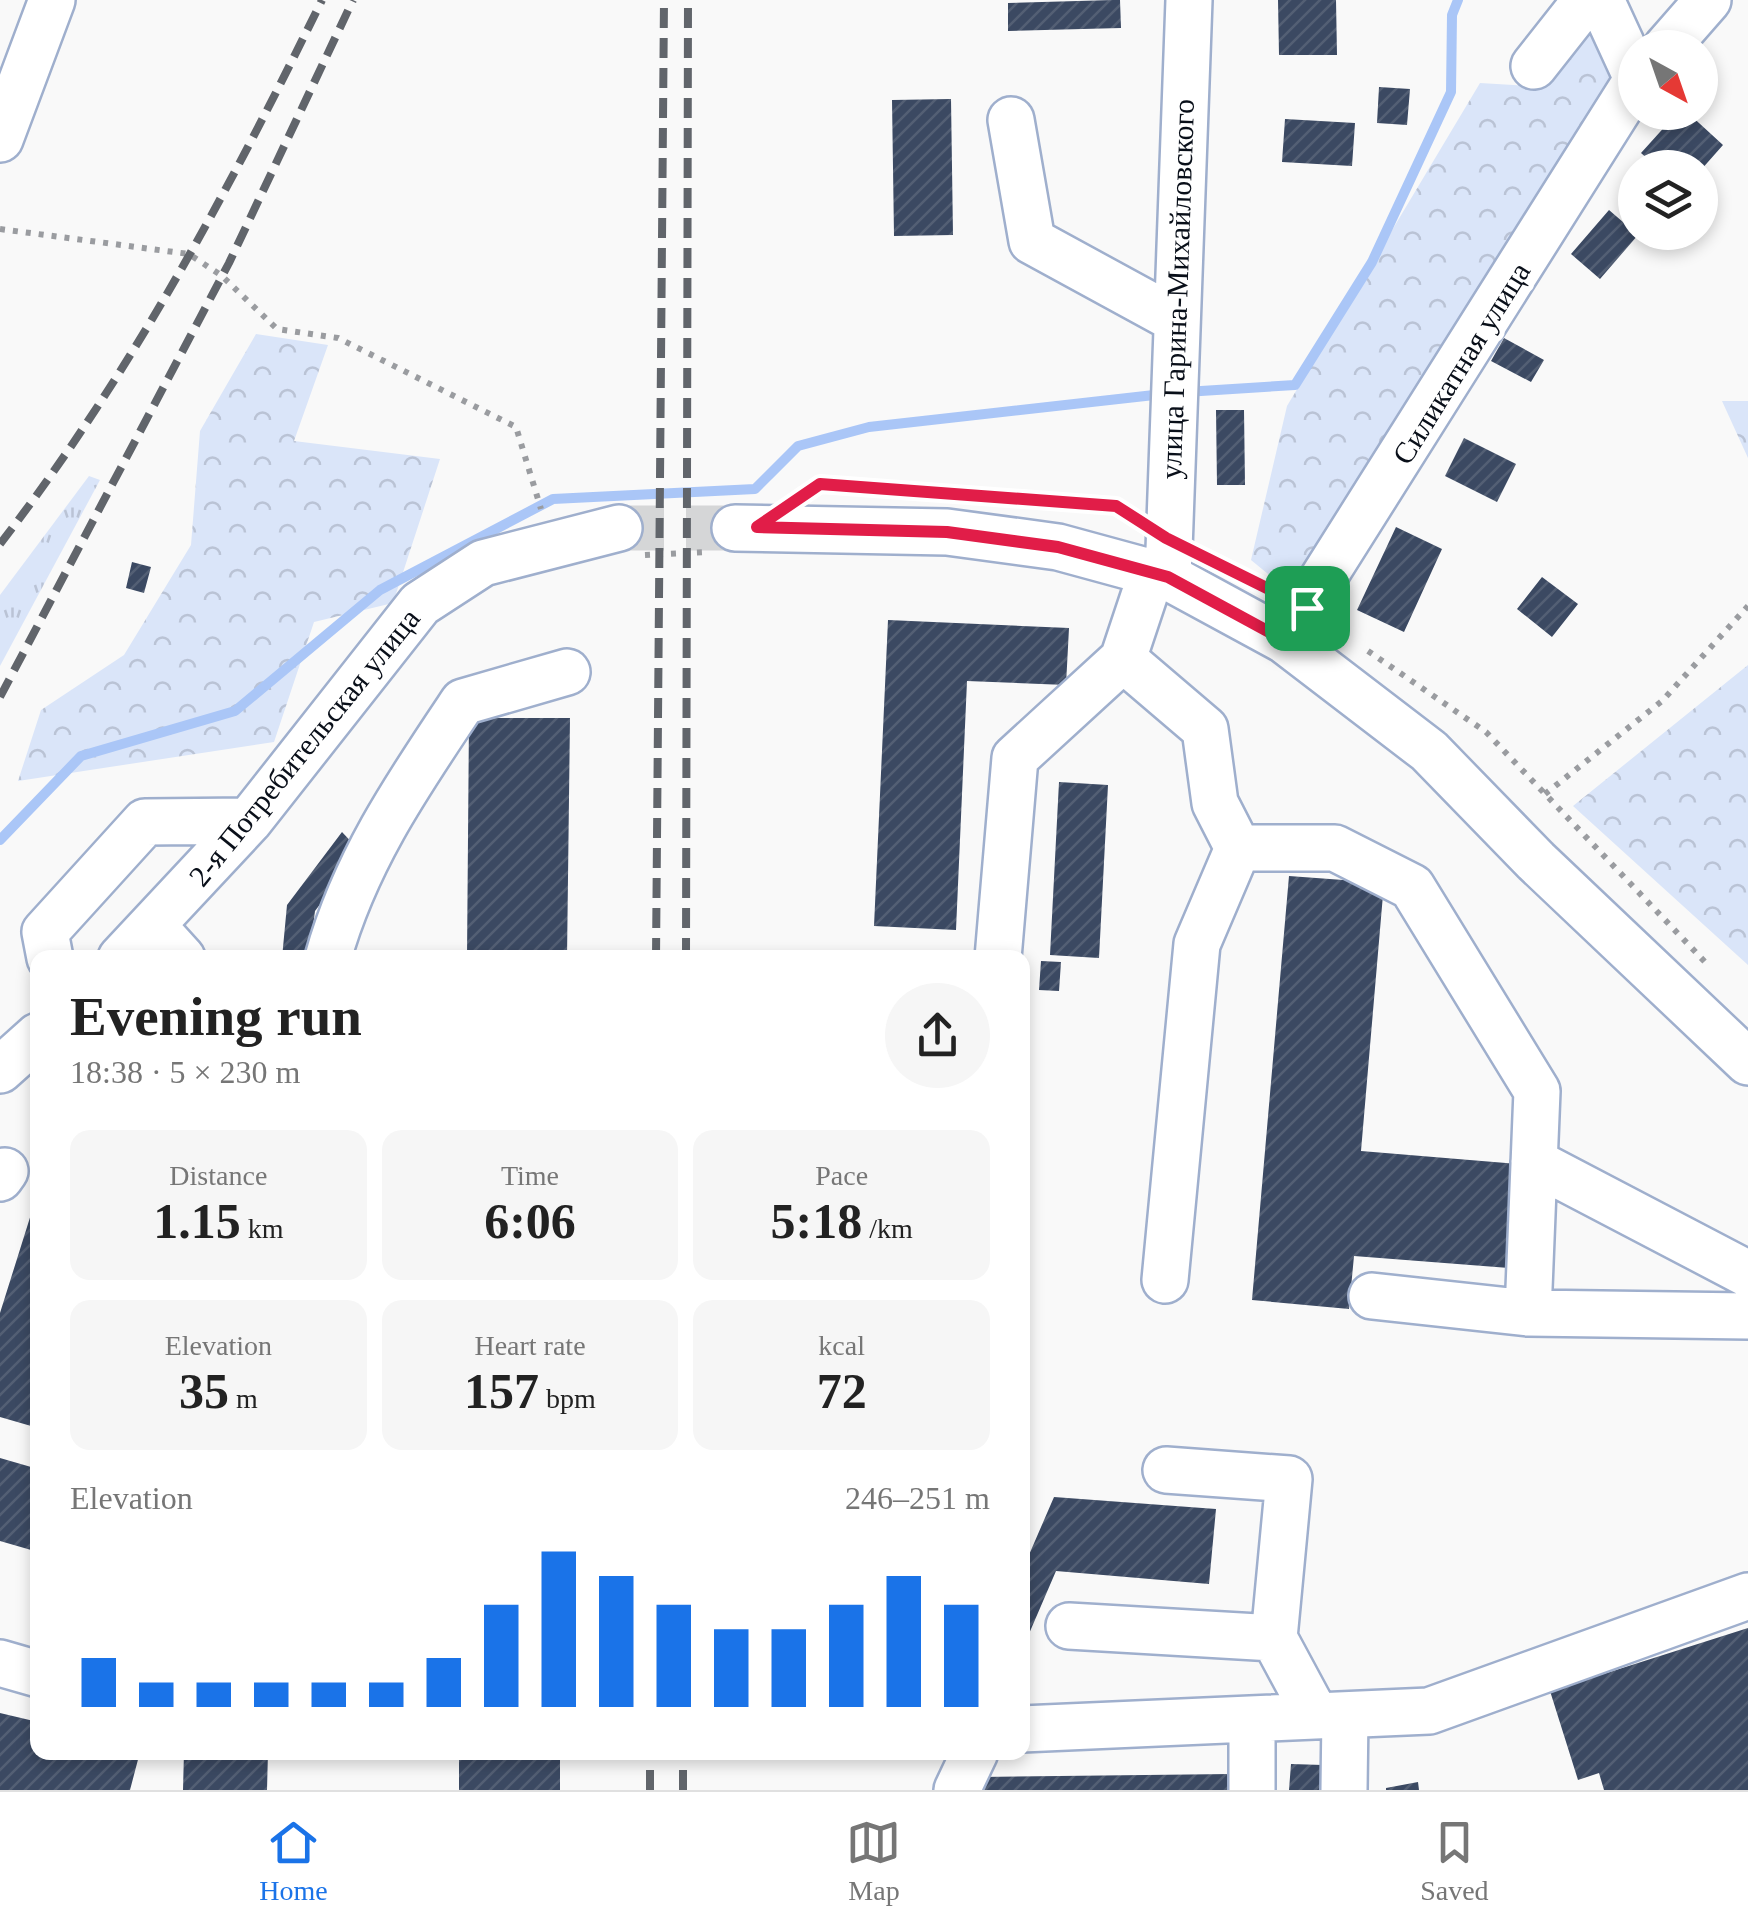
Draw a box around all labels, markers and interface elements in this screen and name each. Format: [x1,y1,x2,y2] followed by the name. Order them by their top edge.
[1618,30,1718,130] north arrow
[1618,30,1718,250] map controls
[1154,98,1200,480] street label: улица Гарина-Михайловского
[1618,150,1718,250] button: layers
[1386,256,1536,470] street label: Силикатная улица
[1265,566,1350,651] pin
[1280,581,1335,636] icon: arrive
[182,602,426,892] street label: 2-я Потребительская улица
[885,983,990,1088] button: share
[70,986,362,1047] text: Evening run
[70,1054,300,1090] text: 18:38 · 5 × 230 m
[169,1160,267,1191] text: Distance
[501,1160,559,1191] text: Time
[815,1160,868,1191] text: Pace
[153,1193,241,1249] text: 1.15
[484,1193,576,1249] text: 6:06
[771,1193,862,1249] text: 5:18
[241,1213,283,1244] text: km
[862,1213,913,1244] text: /km
[165,1330,272,1361] text: Elevation
[474,1330,586,1361] text: Heart rate
[818,1330,865,1361] text: kcal
[179,1363,229,1419] text: 35
[464,1363,539,1419] text: 157
[817,1363,867,1419] text: 72
[229,1383,258,1414] text: m
[539,1383,596,1414] text: bpm
[70,1480,193,1516] text: Elevation
[845,1480,990,1516] text: 246–251 m
[259,1815,328,1907] tab: Home
[846,1815,901,1907] tab: Map
[1420,1815,1489,1907] tab: Saved

